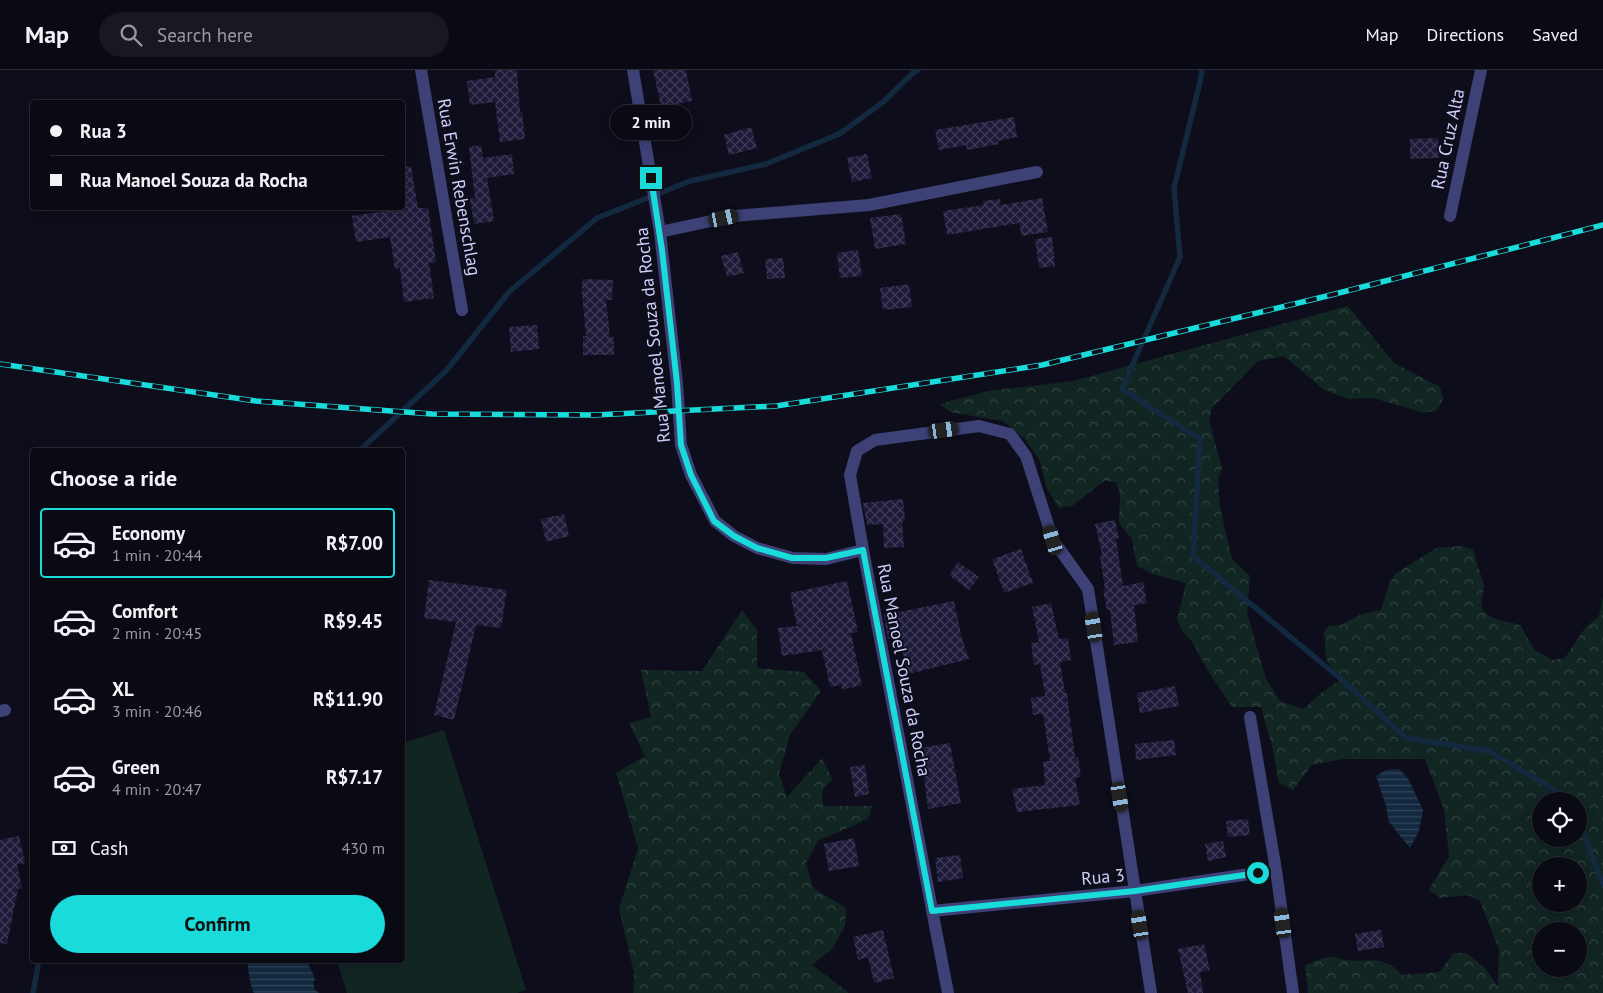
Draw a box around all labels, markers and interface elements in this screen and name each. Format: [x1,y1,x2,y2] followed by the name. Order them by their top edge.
[99,12,449,57] search box
[25,19,69,50] text: Map
[117,21,145,49] icon: search
[157,23,253,47] text: Search here
[1366,23,1398,46] text: Map
[1426,23,1504,46] text: Directions
[1532,23,1578,46] text: Saved
[1426,86,1469,191] street label: Rua Cruz Alta
[433,97,486,277] street label: Rua Erwin Rebenschlag
[610,106,692,140] callout: 2 min
[631,112,671,132] text: 2 min
[80,119,127,143] text: Rua 3
[640,167,662,189] route end
[80,168,308,192] text: Rua Manoel Souza da Rocha
[707,208,740,228] car
[630,226,675,444] street label: Rua Manoel Souza da Rocha
[928,420,959,440] car
[50,464,177,492] text: Choose a ride
[52,521,97,566] icon: car
[112,521,185,545] text: Economy
[1041,523,1064,557] car
[326,531,383,555] text: R$7.00
[112,545,202,565] text: 1 min · 20:44
[873,562,936,778] street label: Rua Manoel Souza da Rocha
[52,599,97,644] icon: car
[112,599,178,623] text: Comfort
[324,609,383,633] text: R$9.45
[1084,611,1103,643] car
[112,623,202,643] text: 2 min · 20:45
[52,677,97,722] icon: car
[112,677,134,701] text: XL
[313,687,383,711] text: R$11.90
[112,701,202,721] text: 3 min · 20:46
[52,755,97,800] icon: car
[112,755,160,779] text: Green
[326,765,383,789] text: R$7.17
[112,779,202,799] text: 4 min · 20:47
[1110,781,1129,813] car
[1532,792,1587,977] map controls
[1532,792,1587,847] button: locate
[50,834,78,862] icon: cash
[90,836,128,860] text: Cash
[342,838,385,858] text: 430 m
[1532,857,1587,912] button: +
[1247,862,1269,884] route start
[1080,863,1126,890] street label: Rua 3
[50,895,385,953] button: Confirm
[1273,907,1292,939] car
[1130,909,1149,941] car
[1532,922,1587,977] button: −

